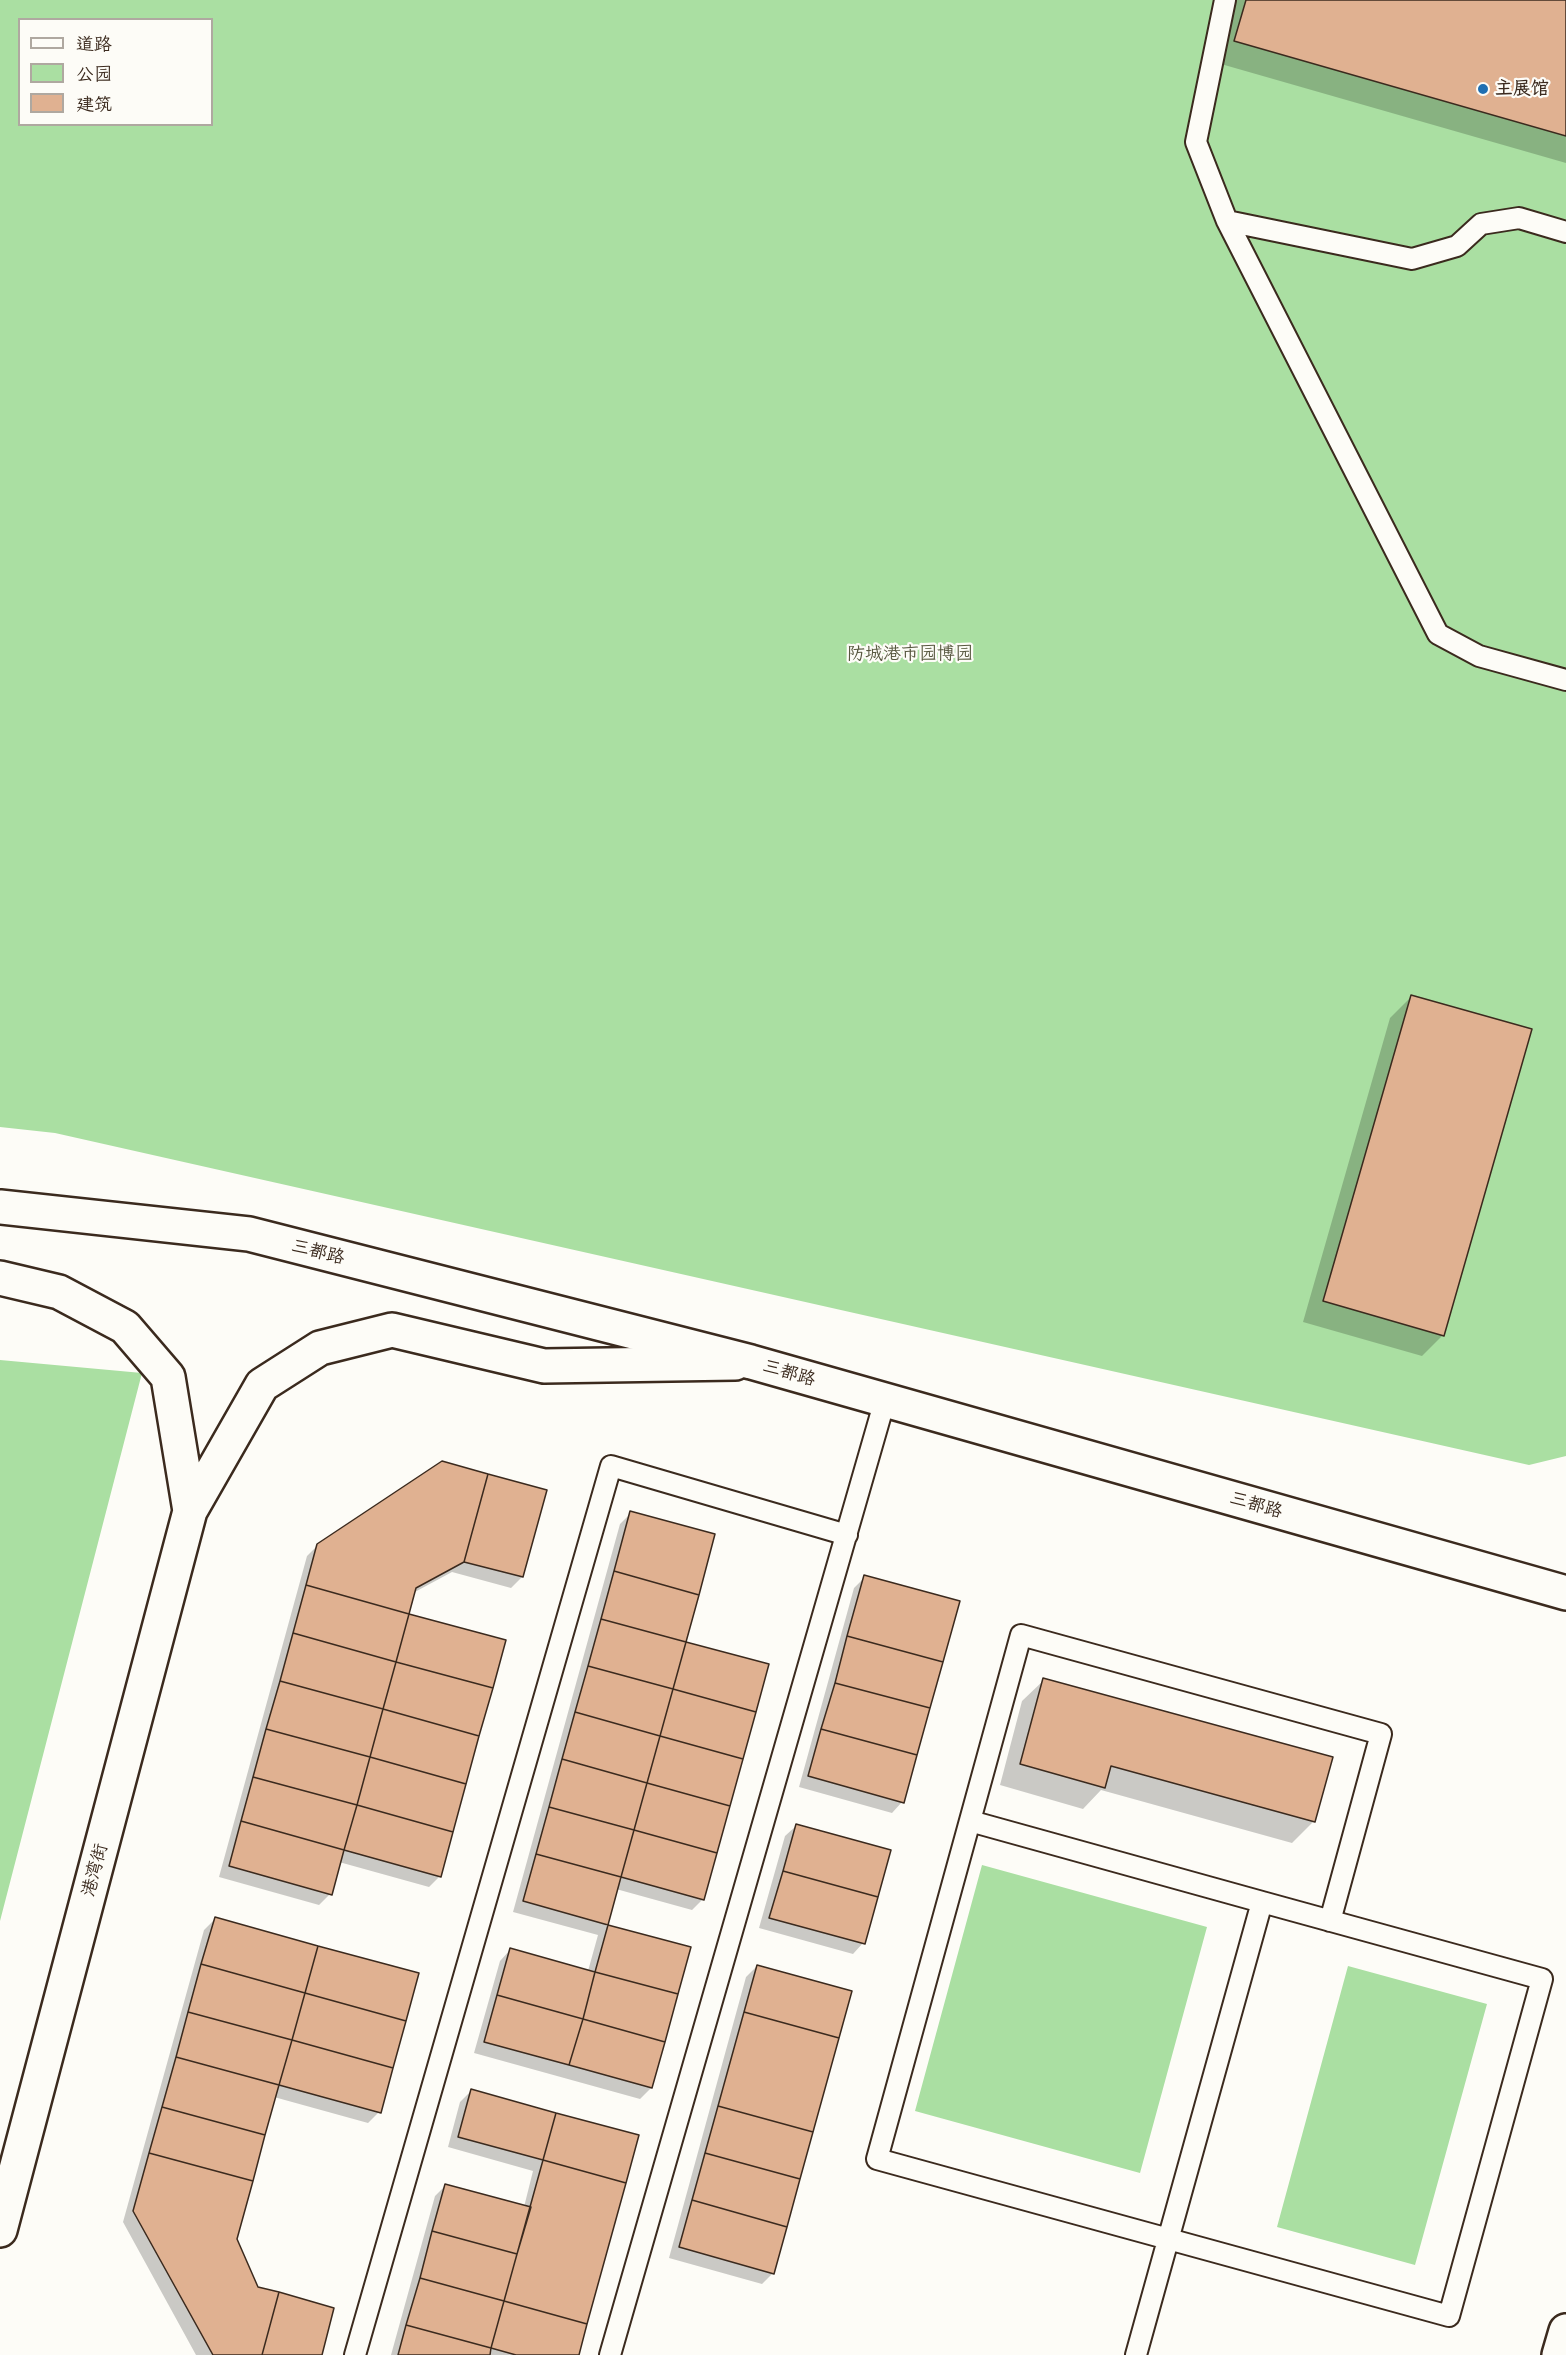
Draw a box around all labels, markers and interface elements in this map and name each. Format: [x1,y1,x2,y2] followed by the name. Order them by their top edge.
[18,18,213,126] legend
[76,32,112,55] text: 道路
[76,62,112,85] text: 公园
[1495,78,1549,100] place label: 主展馆
[1476,82,1490,96] marker: 主展馆
[76,92,112,115] text: 建筑
[847,643,973,665] park label: 防城港市园博园
[289,1235,347,1269] street label: 三都路
[760,1355,818,1391] street label: 三都路
[1227,1487,1285,1523] street label: 三都路
[78,1841,112,1899] street label: 港湾街

